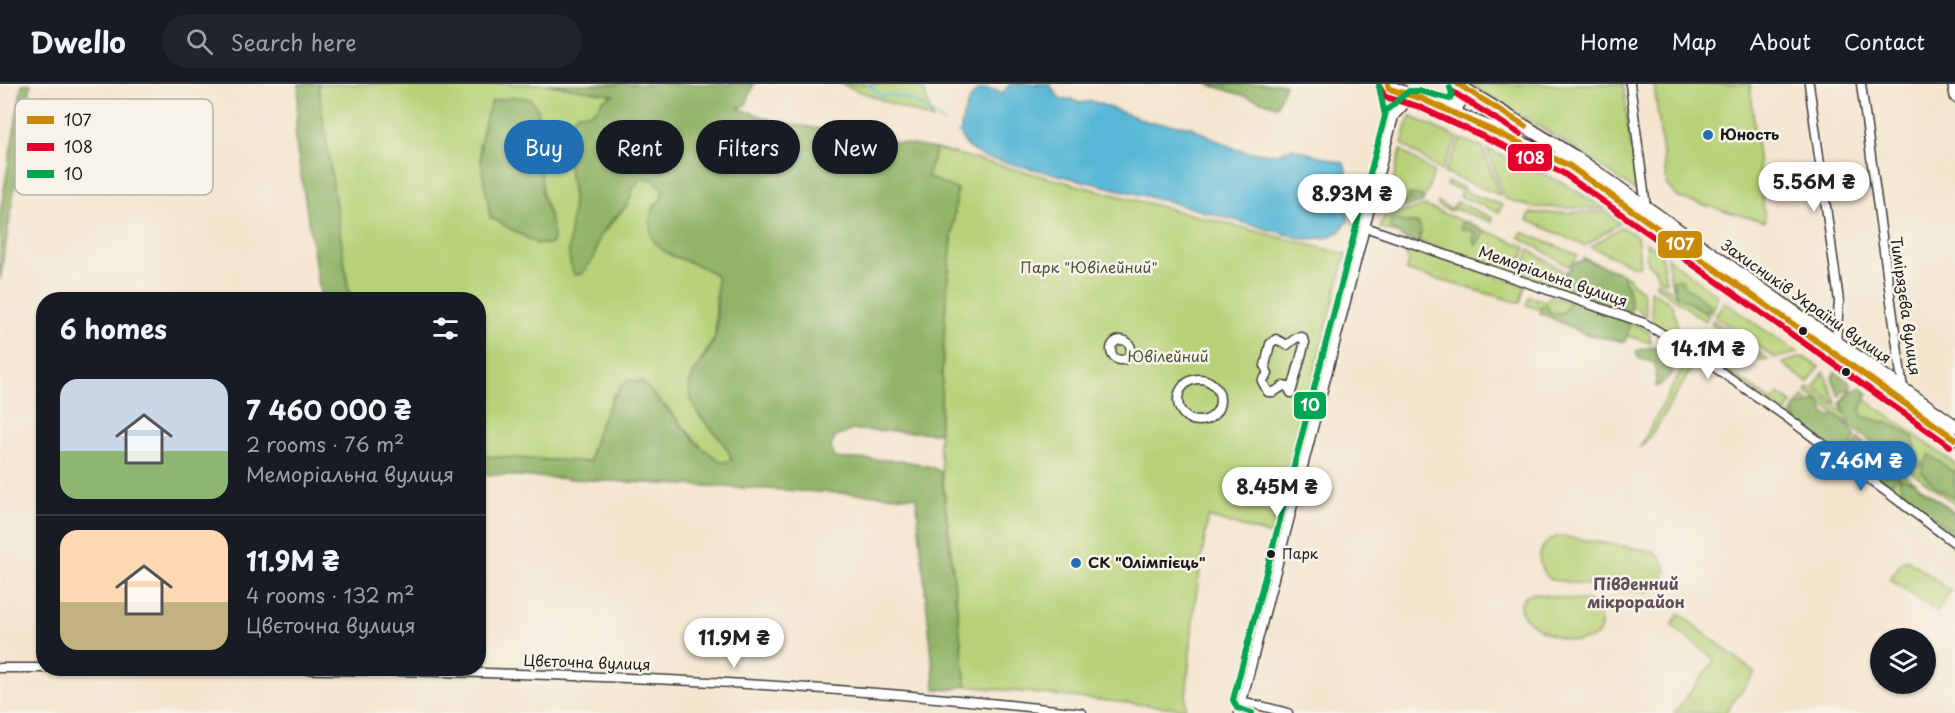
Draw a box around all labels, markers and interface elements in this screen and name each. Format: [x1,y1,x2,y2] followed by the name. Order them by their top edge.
[162,14,582,68] search box
[30,20,126,63] text: Dwello
[183,25,216,58] icon: search
[231,25,357,58] text: Search here
[1580,25,1639,57] text: Home
[1672,25,1717,57] text: Map
[1750,25,1811,57] text: About
[1844,25,1925,57] text: Contact
[15,99,213,195] legend
[64,107,91,131] text: 107
[504,120,584,174] chip: Buy
[596,120,684,174] chip: Rent
[696,120,800,174] chip: Filters
[812,120,898,174] chip: New
[1720,122,1779,145] place label: Юность
[1701,128,1715,142] marker: Юность
[64,134,93,158] text: 108
[1507,143,1553,172] line badge: 108
[1515,145,1545,169] text: 108
[64,161,83,185] text: 10
[1759,162,1869,213] pin: 5.56M ₴
[1772,166,1856,196] text: 5.56M ₴
[1297,174,1407,225] pin: 8.93M ₴
[1311,178,1393,208] text: 8.93M ₴
[1657,230,1703,259] line badge: 107
[1666,231,1694,255] text: 107
[1717,233,1897,368] street label: Захисників України вулиця
[1885,235,1928,377] street label: Тимірязєва вулиця
[1476,239,1631,312] street label: Меморіальна вулиця
[1020,255,1158,278] park label: Парк "Ювілейний"
[60,309,167,348] text: 6 homes
[429,312,462,345] icon: filters
[1797,325,1809,337] unlabelled marker
[1653,329,1763,380] pin: 14.1M ₴
[1671,333,1745,363] text: 14.1M ₴
[1127,344,1209,367] park label: Ювілейний
[1840,366,1852,378] unlabelled marker
[246,390,412,429] text: 7 460 000 ₴
[1293,391,1327,420] line badge: 10
[1300,392,1320,416] text: 10
[108,403,180,475] icon: home
[246,429,404,459] text: 2 rooms · 76 m²
[1806,441,1916,492] pin: 7.46M ₴
[1820,445,1902,475] text: 7.46M ₴
[246,459,454,489] text: Меморіальна вулиця
[1222,467,1332,518] pin: 8.45M ₴
[1236,471,1318,501] text: 8.45M ₴
[246,541,340,580] text: 11.9M ₴
[1282,543,1319,564] place label: Парк
[1265,548,1277,560] marker: Парк
[1088,550,1206,573] place label: СК "Олімпієць"
[108,554,180,626] icon: home
[1069,556,1083,570] marker: СК "Олімпієць"
[1587,571,1685,613] district label: Південний мікрорайон
[246,580,415,610] text: 4 rooms · 132 m²
[246,610,416,640] text: Цвєточна вулиця
[679,618,789,669] pin: 11.9M ₴
[698,622,770,652] text: 11.9M ₴
[1870,628,1936,694] map controls
[1870,628,1936,694] button: layers
[523,648,651,675] street label: Цвєточна вулиця

